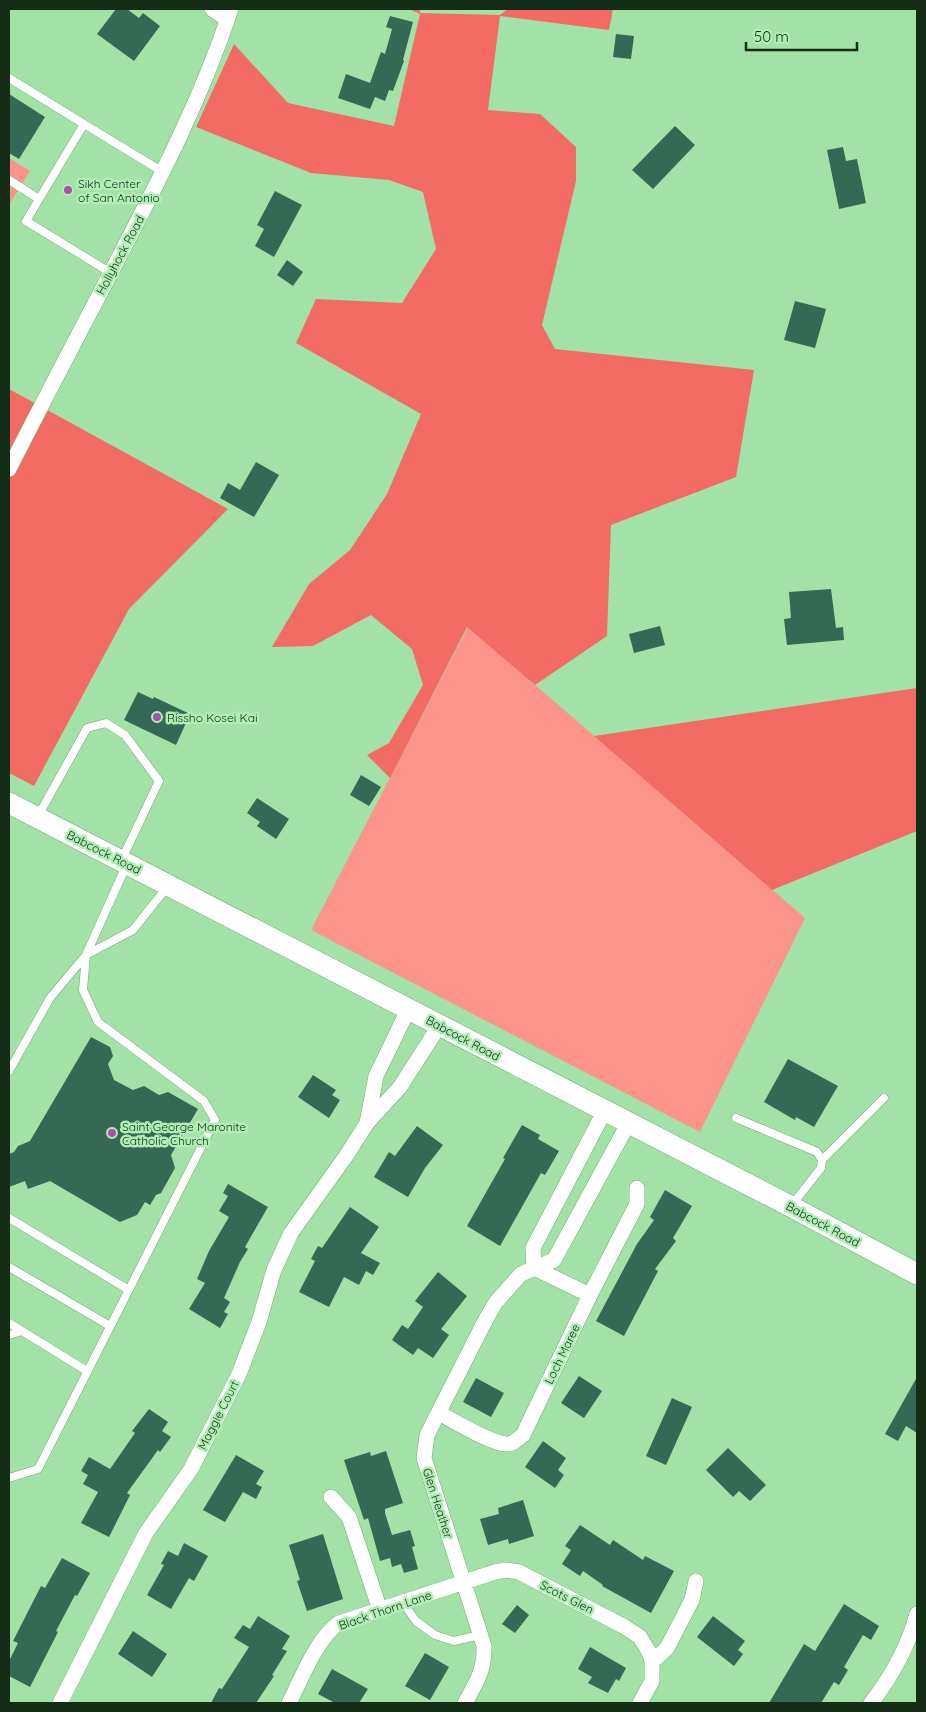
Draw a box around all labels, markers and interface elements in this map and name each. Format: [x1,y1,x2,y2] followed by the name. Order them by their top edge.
[746,20,857,52] scale bar
[754,27,789,46] text: 50 m
[78,176,160,205] place label: Sikh Center of San Antonio
[62,184,74,196] marker: Sikh Center of San Antonio
[93,213,147,297] street label: Hollyhock Road
[167,710,258,725] place label: Rissho Kosei Kai
[151,711,163,723] marker: Rissho Kosei Kai
[64,827,144,877] street label: Babcock Road
[423,1012,503,1064] street label: Babcock Road
[122,1119,246,1148] place label: Saint George Maronite Catholic Church
[106,1127,118,1139] marker: Saint George Maronite Catholic Church
[783,1198,863,1250] street label: Babcock Road
[541,1321,583,1387] street label: Loch Maree
[194,1378,242,1452] street label: Maggie Court
[420,1466,457,1540] street label: Glen Heather
[538,1577,596,1617] street label: Scots Glen
[337,1587,434,1633] street label: Black Thorn Lane

